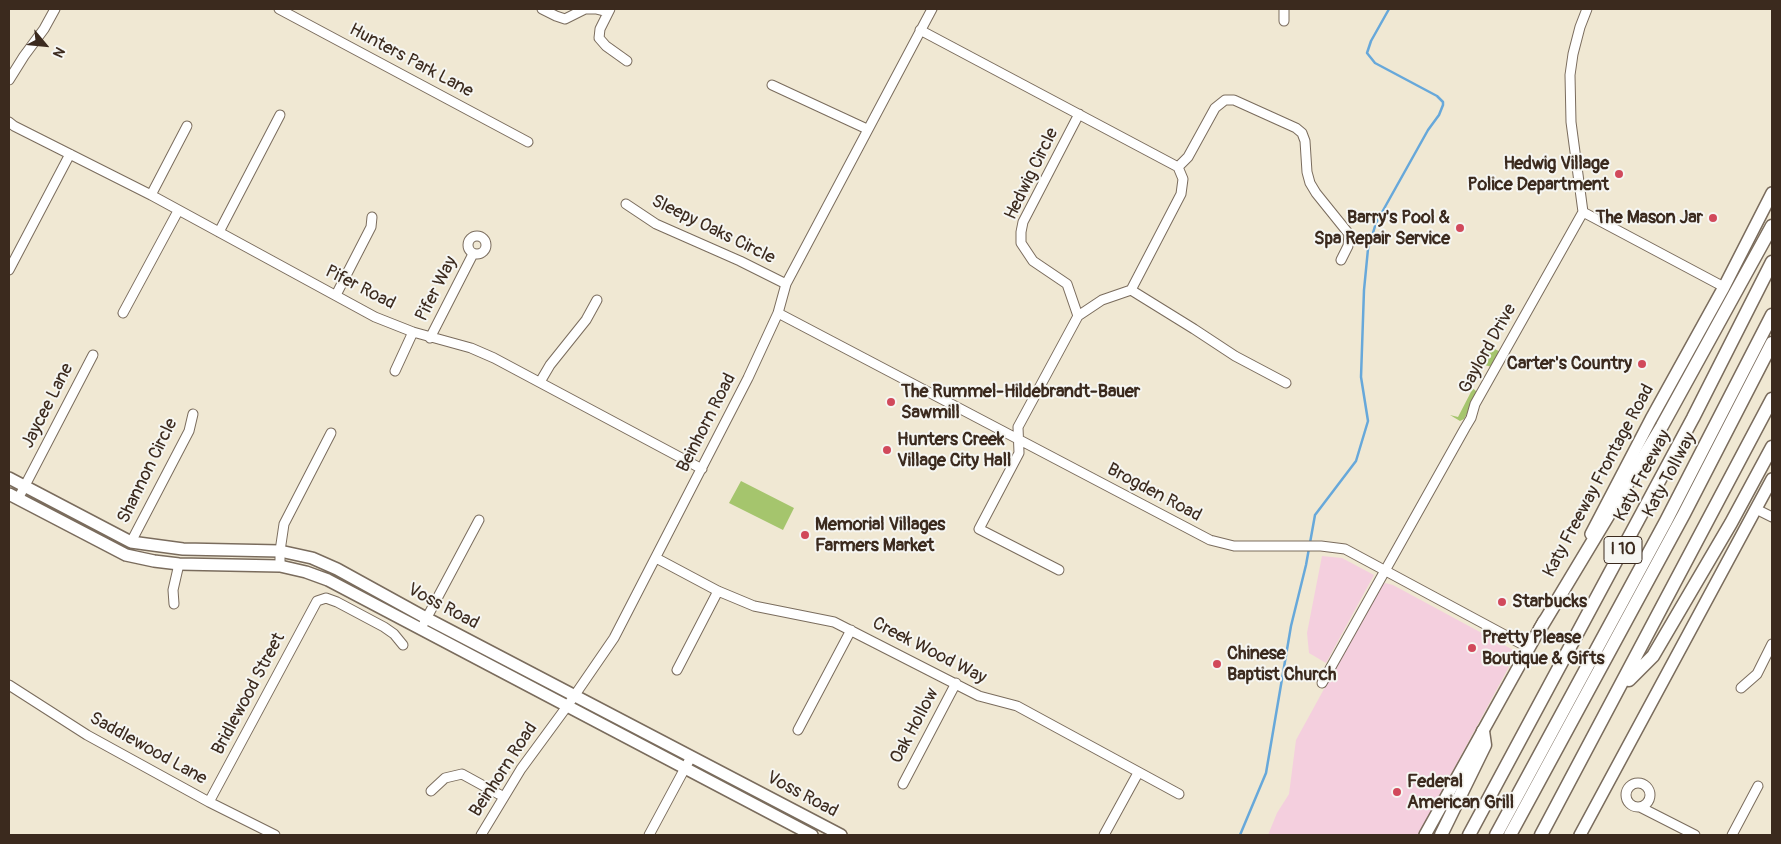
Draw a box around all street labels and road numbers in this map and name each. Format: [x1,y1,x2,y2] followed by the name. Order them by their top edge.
[345,19,477,103] street label: Hunters Park Lane
[1000,124,1064,224] street label: Hedwig Circle
[648,191,778,269] street label: Sleepy Oaks Circle
[411,253,463,325] street label: Pifer Way
[321,261,399,315] street label: Pifer Road
[1455,300,1521,398] street label: Gaylord Drive
[17,360,79,452] street label: Jaycee Lane
[673,370,741,476] street label: Beinhorn Road
[1539,381,1659,581] street label: Katy Freeway Frontage Road
[113,415,183,527] street label: Shannon Circle
[1610,427,1676,525] street label: Katy Freeway
[1639,429,1701,521] street label: Katy Tollway
[1103,459,1205,527] street label: Brogden Road
[1604,536,1642,564] road number: I 10
[404,579,482,635] street label: Voss Road
[868,613,990,689] street label: Creek Wood Way
[208,629,290,759] street label: Bridlewood Street
[886,685,944,767] street label: Oak Hollow
[86,708,210,790] street label: Saddlewood Lane
[465,719,543,821] street label: Beinhorn Road
[763,767,841,823] street label: Voss Road

